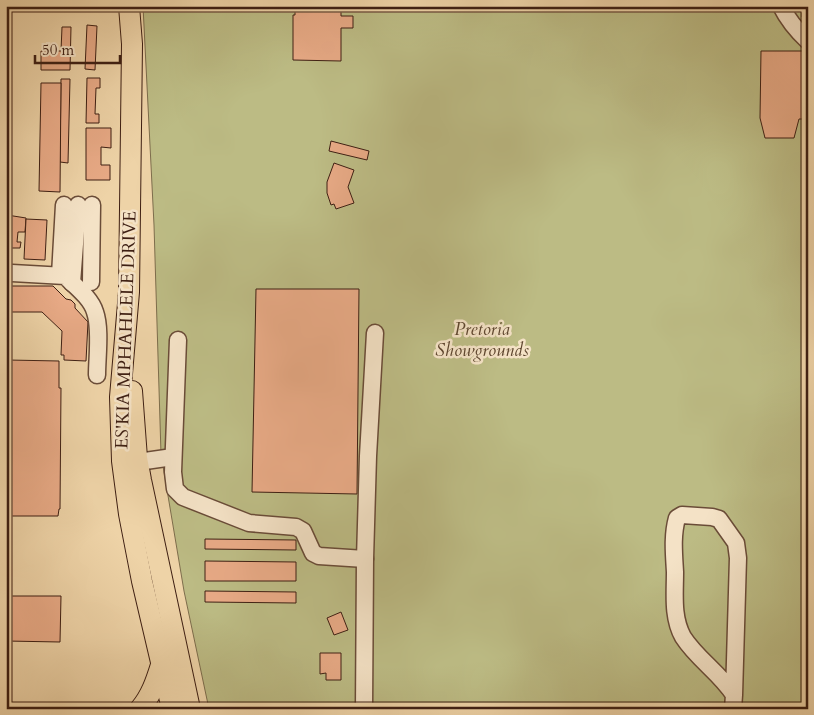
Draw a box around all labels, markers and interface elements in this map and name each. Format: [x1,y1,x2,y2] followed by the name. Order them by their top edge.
[35,32,120,64] scale bar
[42,40,74,60] text: 50 m
[109,210,143,450] street label: ES'KIA MPHAHLELE DRIVE
[435,317,529,363] park label: Pretoria Showgrounds

